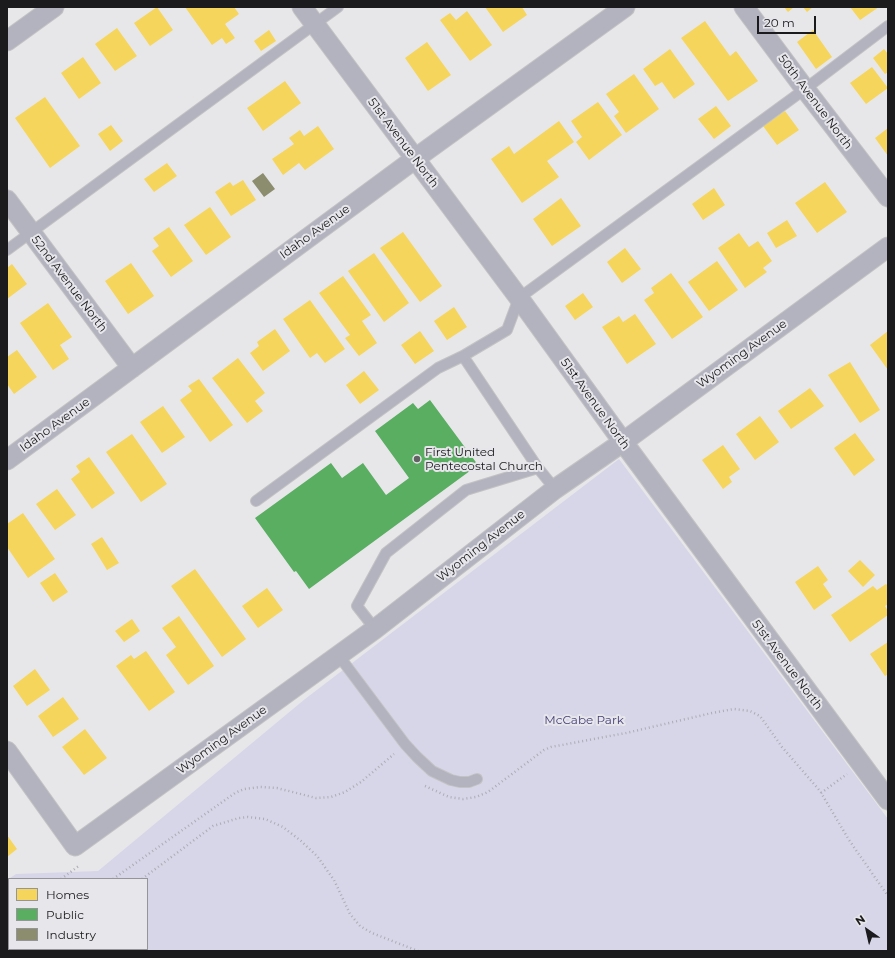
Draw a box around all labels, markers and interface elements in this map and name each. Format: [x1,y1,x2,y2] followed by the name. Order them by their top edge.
[759,8,818,34] scale bar
[764,15,795,30] text: 20 m
[775,52,855,152] street label: 50th Avenue North
[365,95,441,191] street label: 51st Avenue North
[277,202,353,262] street label: Idaho Avenue
[28,233,110,335] street label: 52nd Avenue North
[694,316,790,392] street label: Wyoming Avenue
[557,356,633,452] street label: 51st Avenue North
[17,395,93,455] street label: Idaho Avenue
[425,445,543,473] place label: First United Pentecostal Church
[412,454,422,464] marker: First United Pentecostal Church
[434,507,528,585] street label: Wyoming Avenue
[749,617,825,713] street label: 51st Avenue North
[174,702,270,778] street label: Wyoming Avenue
[544,713,624,727] park label: McCabe Park
[8,878,148,950] legend
[46,887,89,902] text: Homes
[46,907,84,922] text: Public
[847,910,887,950] north arrow
[853,912,868,928] text: N
[46,927,96,942] text: Industry

